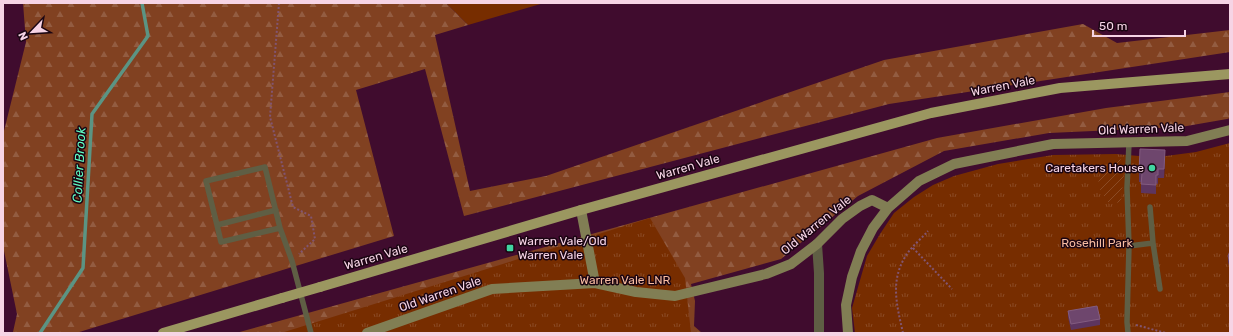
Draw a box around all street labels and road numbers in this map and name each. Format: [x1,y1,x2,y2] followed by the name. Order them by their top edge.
[970,73,1037,99] street label: Warren Vale
[1098,120,1184,137] street label: Old Warren Vale
[655,151,721,183] street label: Warren Vale
[778,192,854,257] street label: Old Warren Vale
[343,241,409,273] street label: Warren Vale
[397,273,483,315] street label: Old Warren Vale

